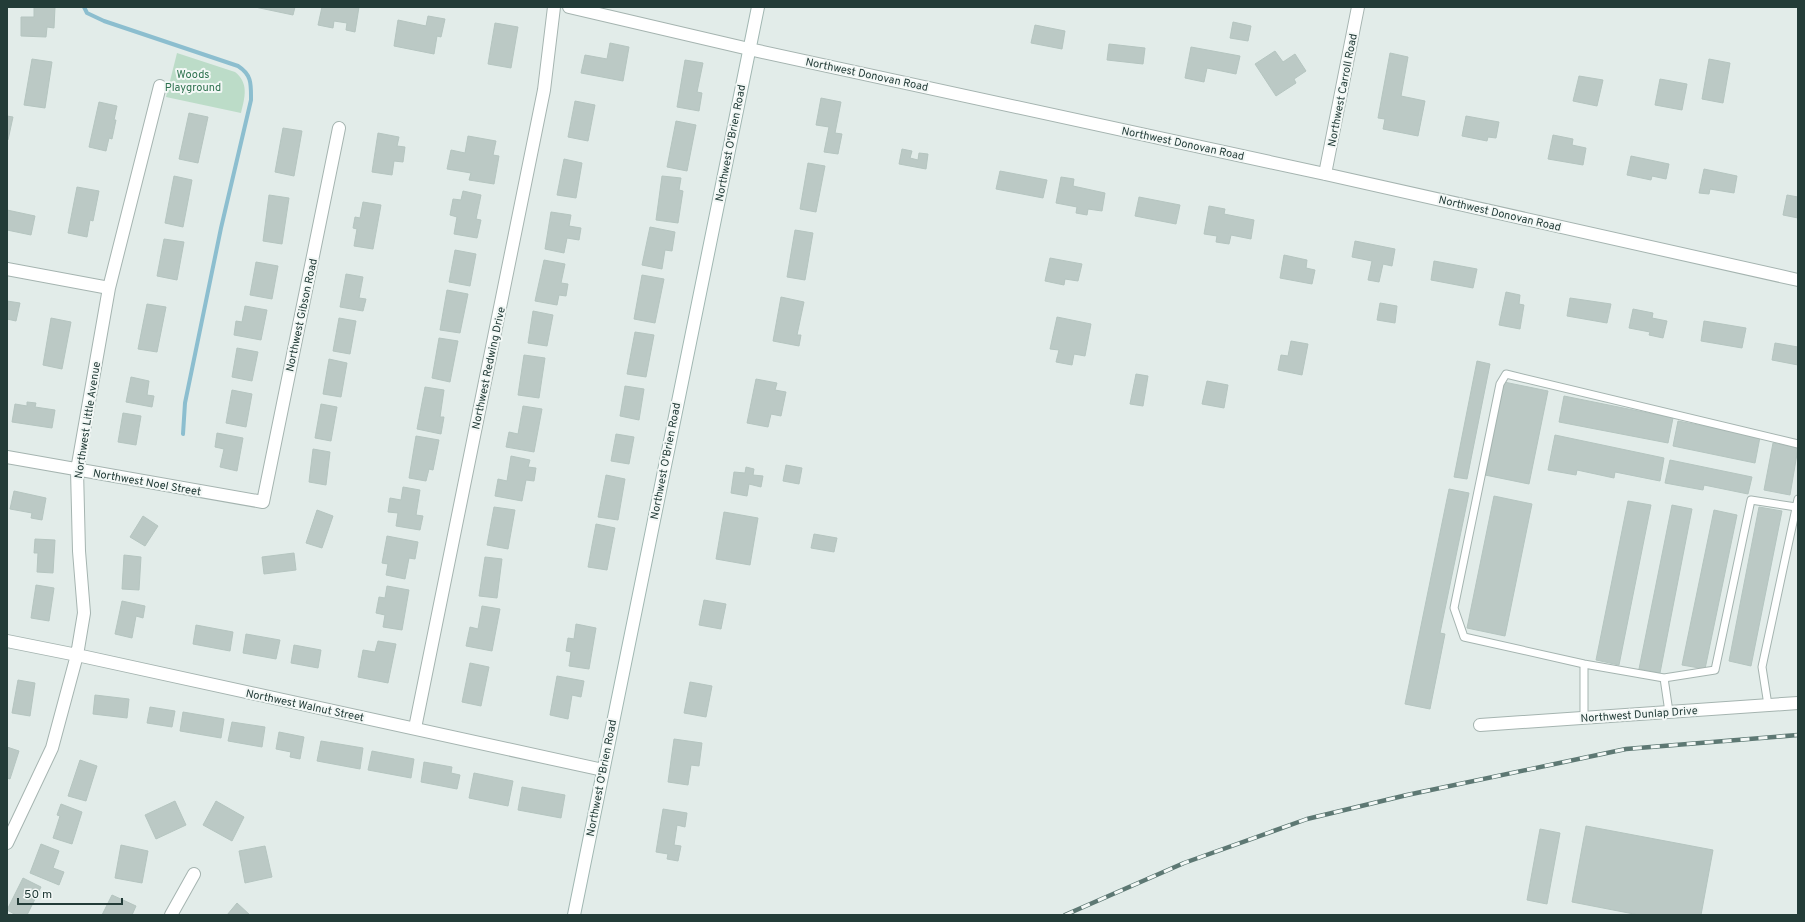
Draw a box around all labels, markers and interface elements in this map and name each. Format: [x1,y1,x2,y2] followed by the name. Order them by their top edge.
[1325,32,1361,148] street label: Northwest Carroll Road
[804,55,929,95] street label: Northwest Donovan Road
[165,68,221,95] park label: Woods Playground
[713,84,749,203] street label: Northwest O'Brien Road
[1120,124,1245,164] street label: Northwest Donovan Road
[1437,193,1562,235] street label: Northwest Donovan Road
[283,257,321,373] street label: Northwest Gibson Road
[469,306,509,431] street label: Northwest Redwing Drive
[72,361,104,480] street label: Northwest Little Avenue
[648,402,684,521] street label: Northwest O'Brien Road
[92,467,202,499] street label: Northwest Noel Street
[244,687,365,725] street label: Northwest Walnut Street
[1580,704,1698,726] street label: Northwest Dunlap Drive
[584,719,620,838] street label: Northwest O'Brien Road
[18,880,122,906] scale bar
[24,887,52,903] text: 50 m

